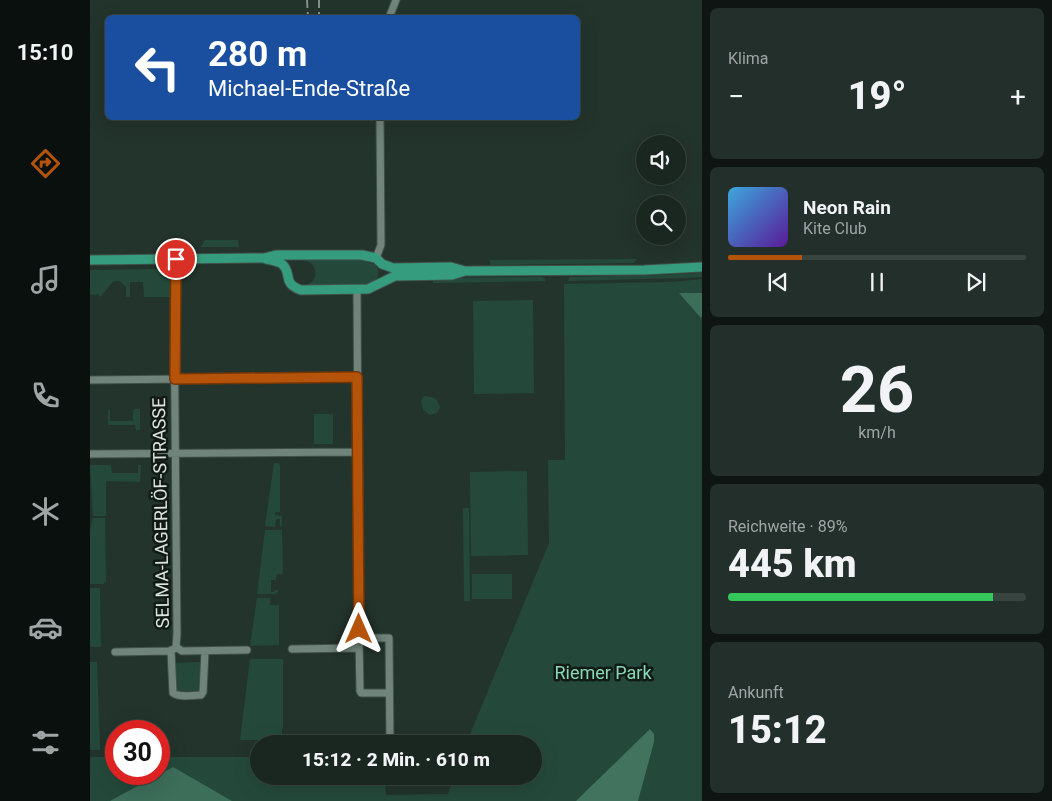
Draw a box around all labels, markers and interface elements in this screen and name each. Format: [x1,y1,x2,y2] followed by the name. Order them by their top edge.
[208,34,307,75] text: 280 m
[125,35,190,100] icon: left
[17,40,73,65] text: 15:10
[728,49,769,68] text: Klima
[848,74,906,118] text: 19°
[208,76,410,101] text: Michael-Ende-Straße
[728,80,744,113] text: −
[1010,80,1026,113] text: +
[636,135,686,245] map controls
[636,135,686,185] button: sound
[28,146,63,181] icon: directions
[636,195,686,245] button: search
[803,196,891,219] text: Neon Rain
[803,219,867,238] text: Kite Club
[155,238,197,280] pin
[162,245,190,273] icon: arrive
[28,262,63,297] icon: music
[764,268,792,296] icon: previous
[863,268,891,296] icon: pause
[962,268,990,296] icon: next
[840,352,914,428] text: 26
[28,378,63,413] icon: phone
[148,398,173,628] street label: SELMA-LAGERLÖF-STRASSE
[858,423,896,442] text: km/h
[28,494,63,529] icon: climate
[728,517,847,536] text: Reichweite · 89%
[728,542,857,586] text: 445 km
[332,602,384,654] position arrow
[28,610,63,645] icon: car
[554,662,652,683] park label: Riemer Park
[728,683,784,702] text: Ankunft
[728,708,827,752] text: 15:12
[105,720,170,785] speed limit sign: 30
[28,725,63,760] icon: filters
[302,748,490,771] text: 15:12 · 2 Min. · 610 m

